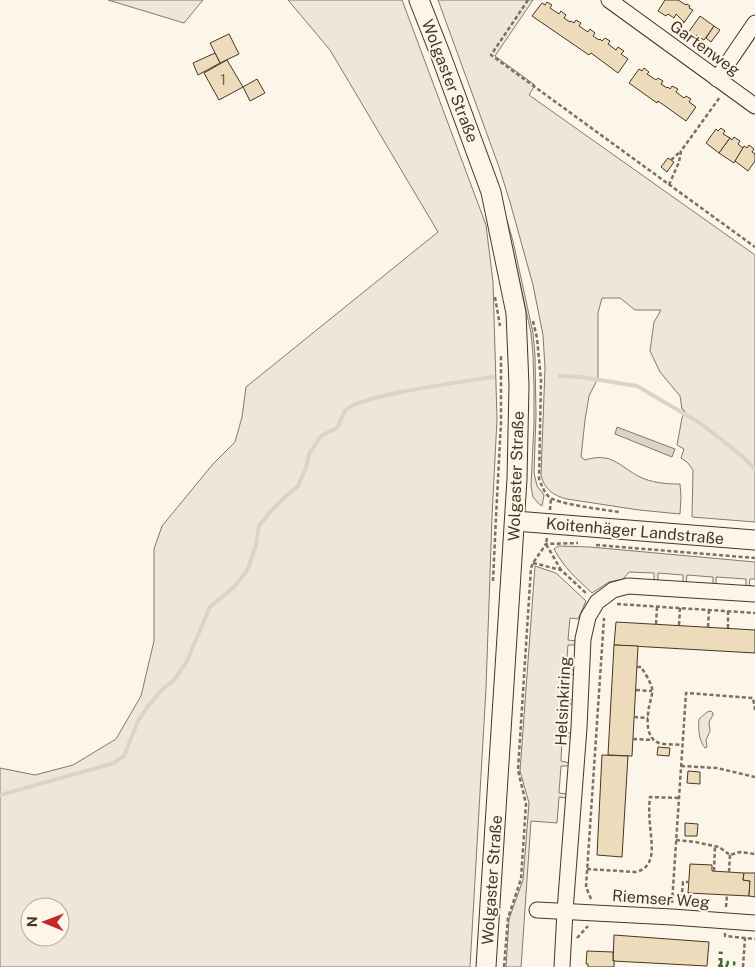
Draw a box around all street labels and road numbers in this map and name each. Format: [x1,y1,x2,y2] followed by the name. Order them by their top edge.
[666,16,744,80] street label: Gartenweg
[418,17,482,145] street label: Wolgaster Straße
[504,411,528,541] street label: Wolgaster Straße
[545,514,725,548] street label: Koitenhäger Landstraße
[551,656,575,746] street label: Helsinkiring
[478,814,506,946] street label: Wolgaster Straße
[611,886,711,912] street label: Riemser Weg

